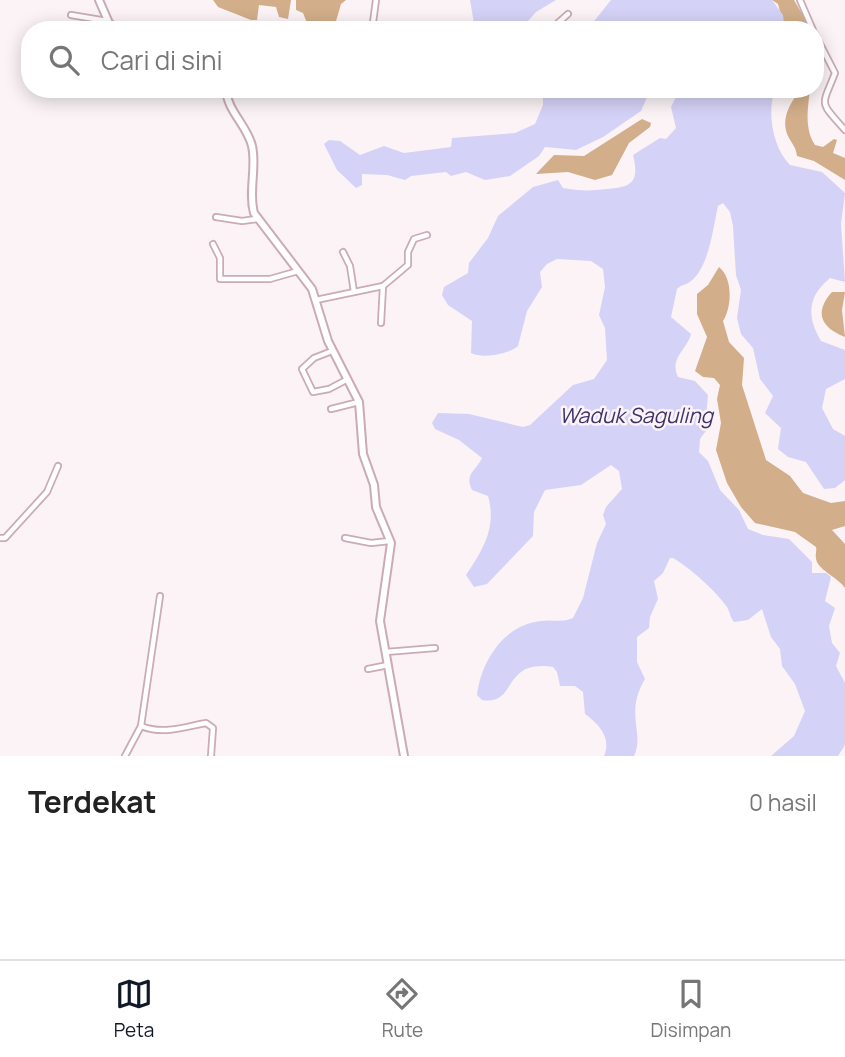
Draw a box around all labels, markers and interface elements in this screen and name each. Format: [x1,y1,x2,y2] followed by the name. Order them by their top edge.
[21,21,824,98] search box
[45,41,83,79] icon: search
[101,42,223,78] text: Cari di sini
[559,401,715,429] water label: Waduk Saguling
[28,781,157,822] text: Terdekat
[749,786,817,818] text: 0 hasil
[114,975,154,1043] tab: Peta
[382,975,423,1043] tab: Rute
[651,975,731,1043] tab: Disimpan

